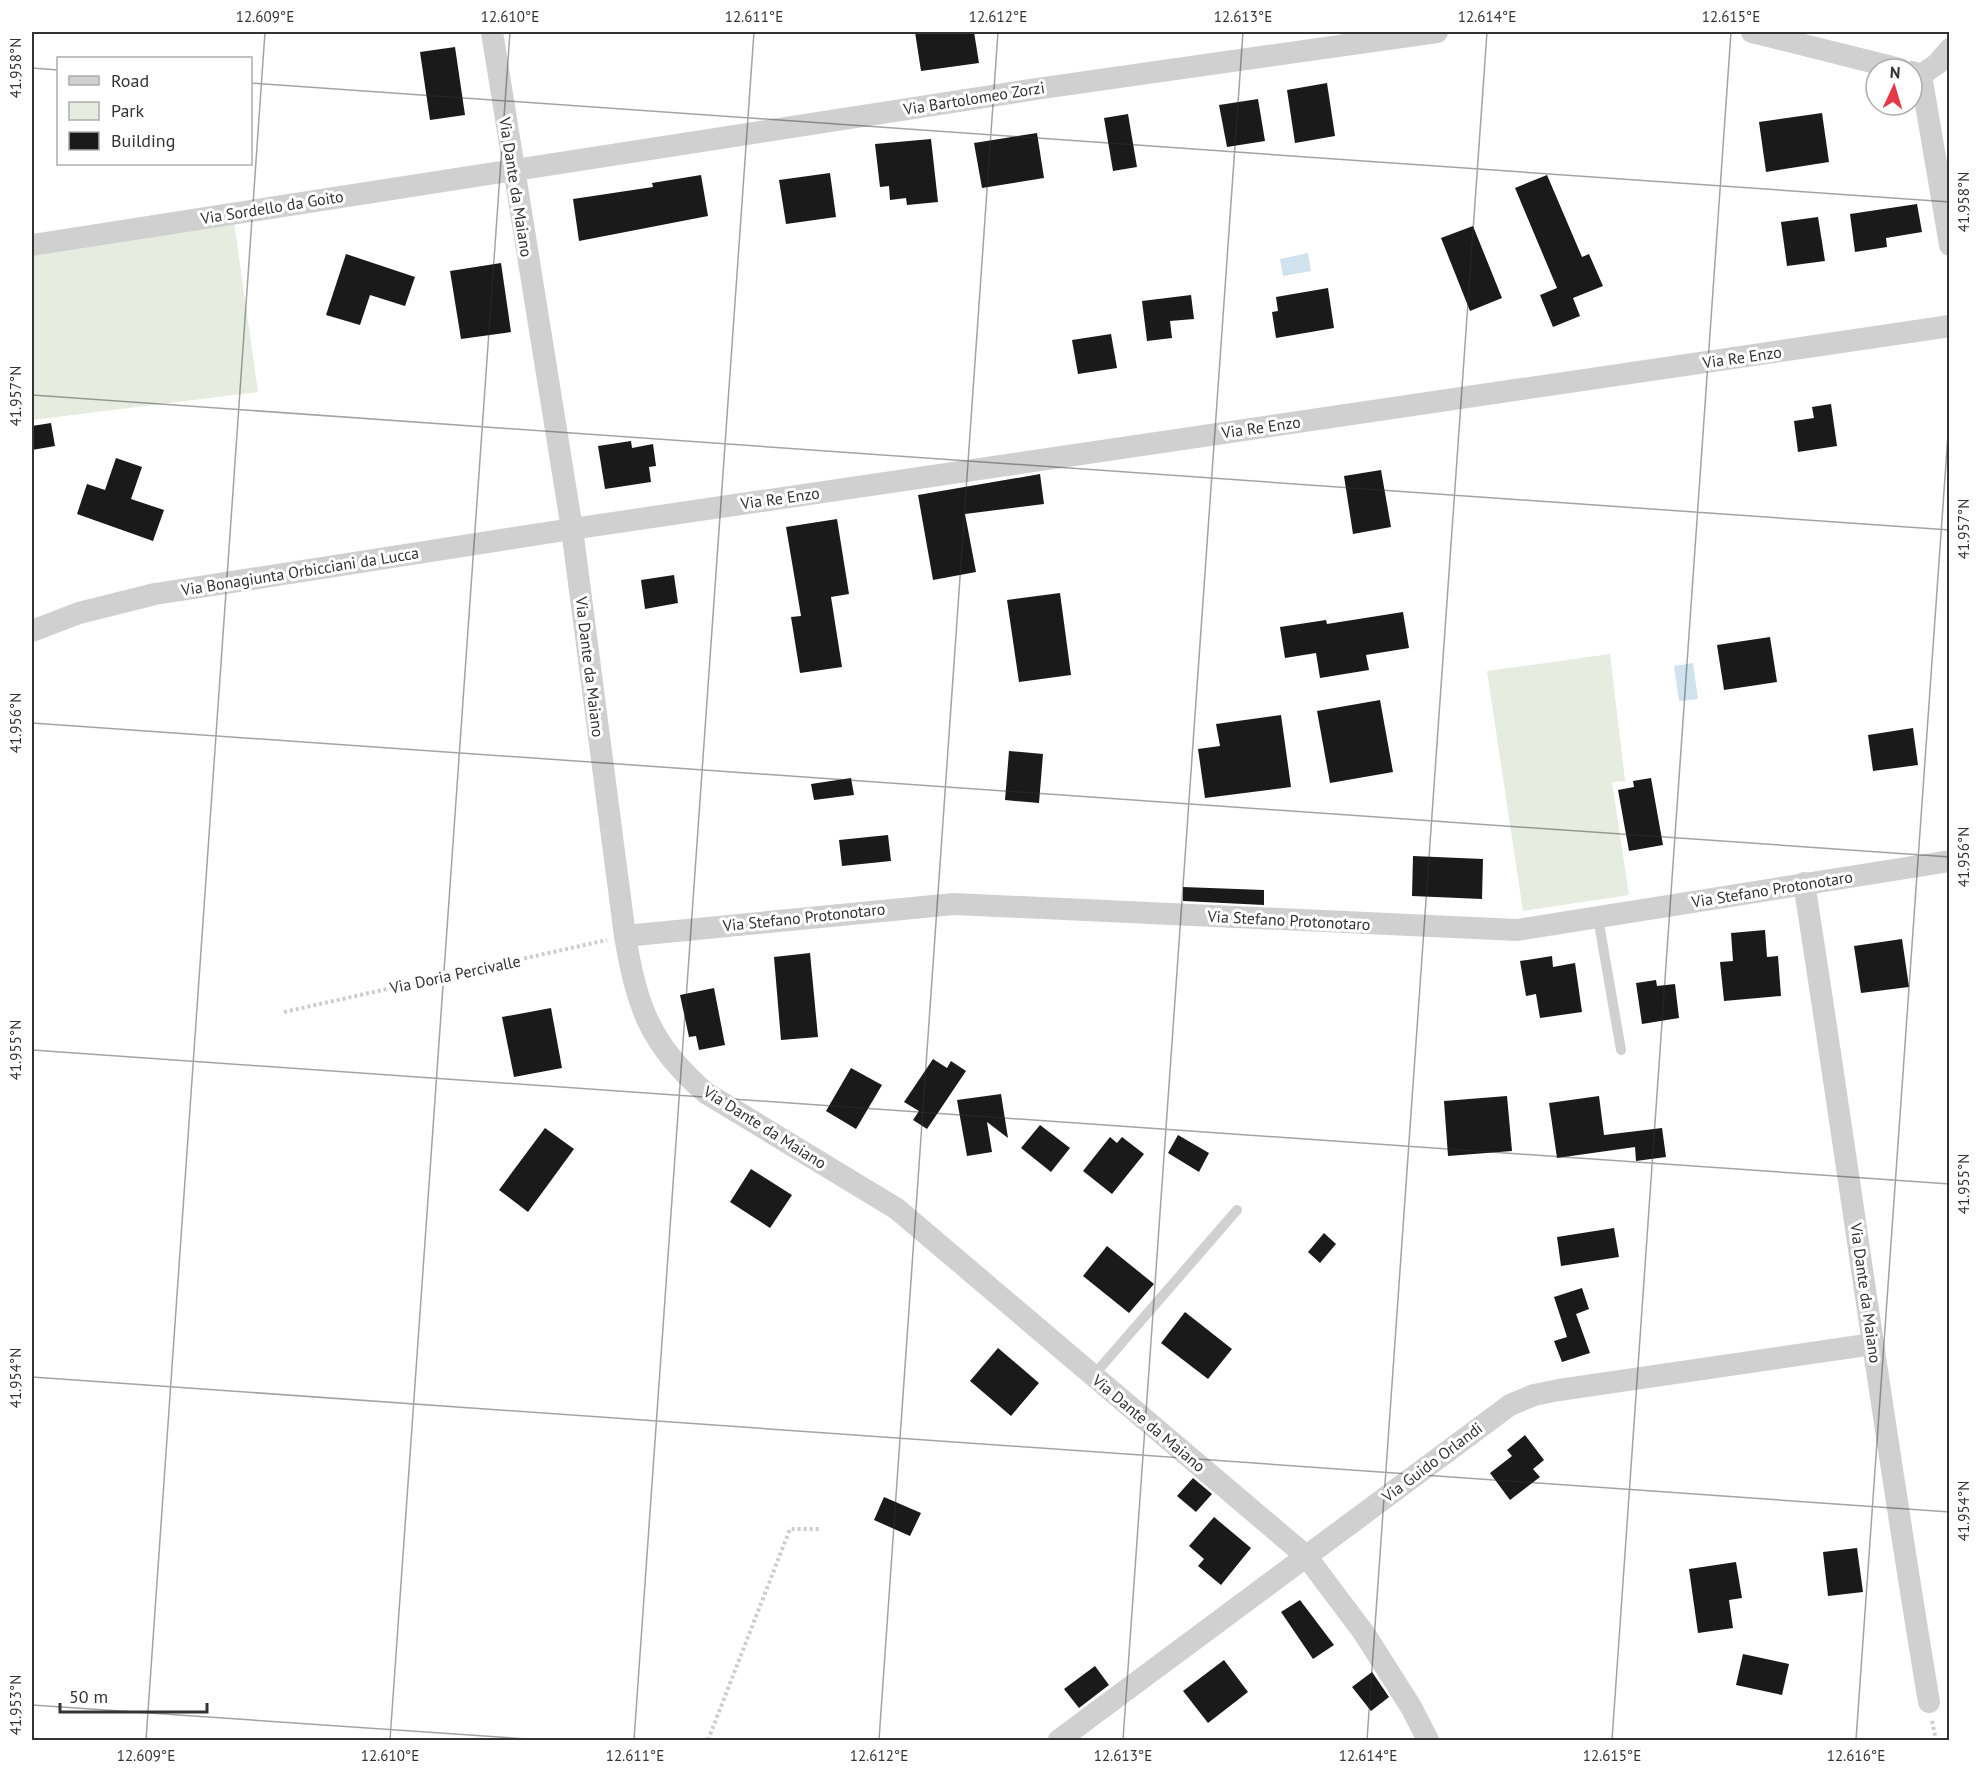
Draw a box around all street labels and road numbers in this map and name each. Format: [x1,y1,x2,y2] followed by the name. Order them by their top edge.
[901,77,1046,119] street label: Via Bartolomeo Zorzi
[495,115,537,258] street label: Via Dante da Maiano
[198,186,345,228] street label: Via Sordello da Goito
[1700,342,1783,373] street label: Via Re Enzo
[1219,412,1302,443] street label: Via Re Enzo
[738,483,821,514] street label: Via Re Enzo
[179,542,420,600] street label: Via Bonagiunta Orbicciani da Lucca
[571,595,609,738] street label: Via Dante da Maiano
[1689,866,1854,912] street label: Via Stefano Protonotaro
[721,899,886,936] street label: Via Stefano Protonotaro
[1206,906,1371,934] street label: Via Stefano Protonotaro
[387,950,522,998] street label: Via Doria Percivalle
[699,1081,830,1173] street label: Via Dante da Maiano
[1846,1221,1886,1364] street label: Via Dante da Maiano
[1088,1369,1210,1476] street label: Via Dante da Maiano
[1377,1418,1486,1507] street label: Via Guido Orlandi

